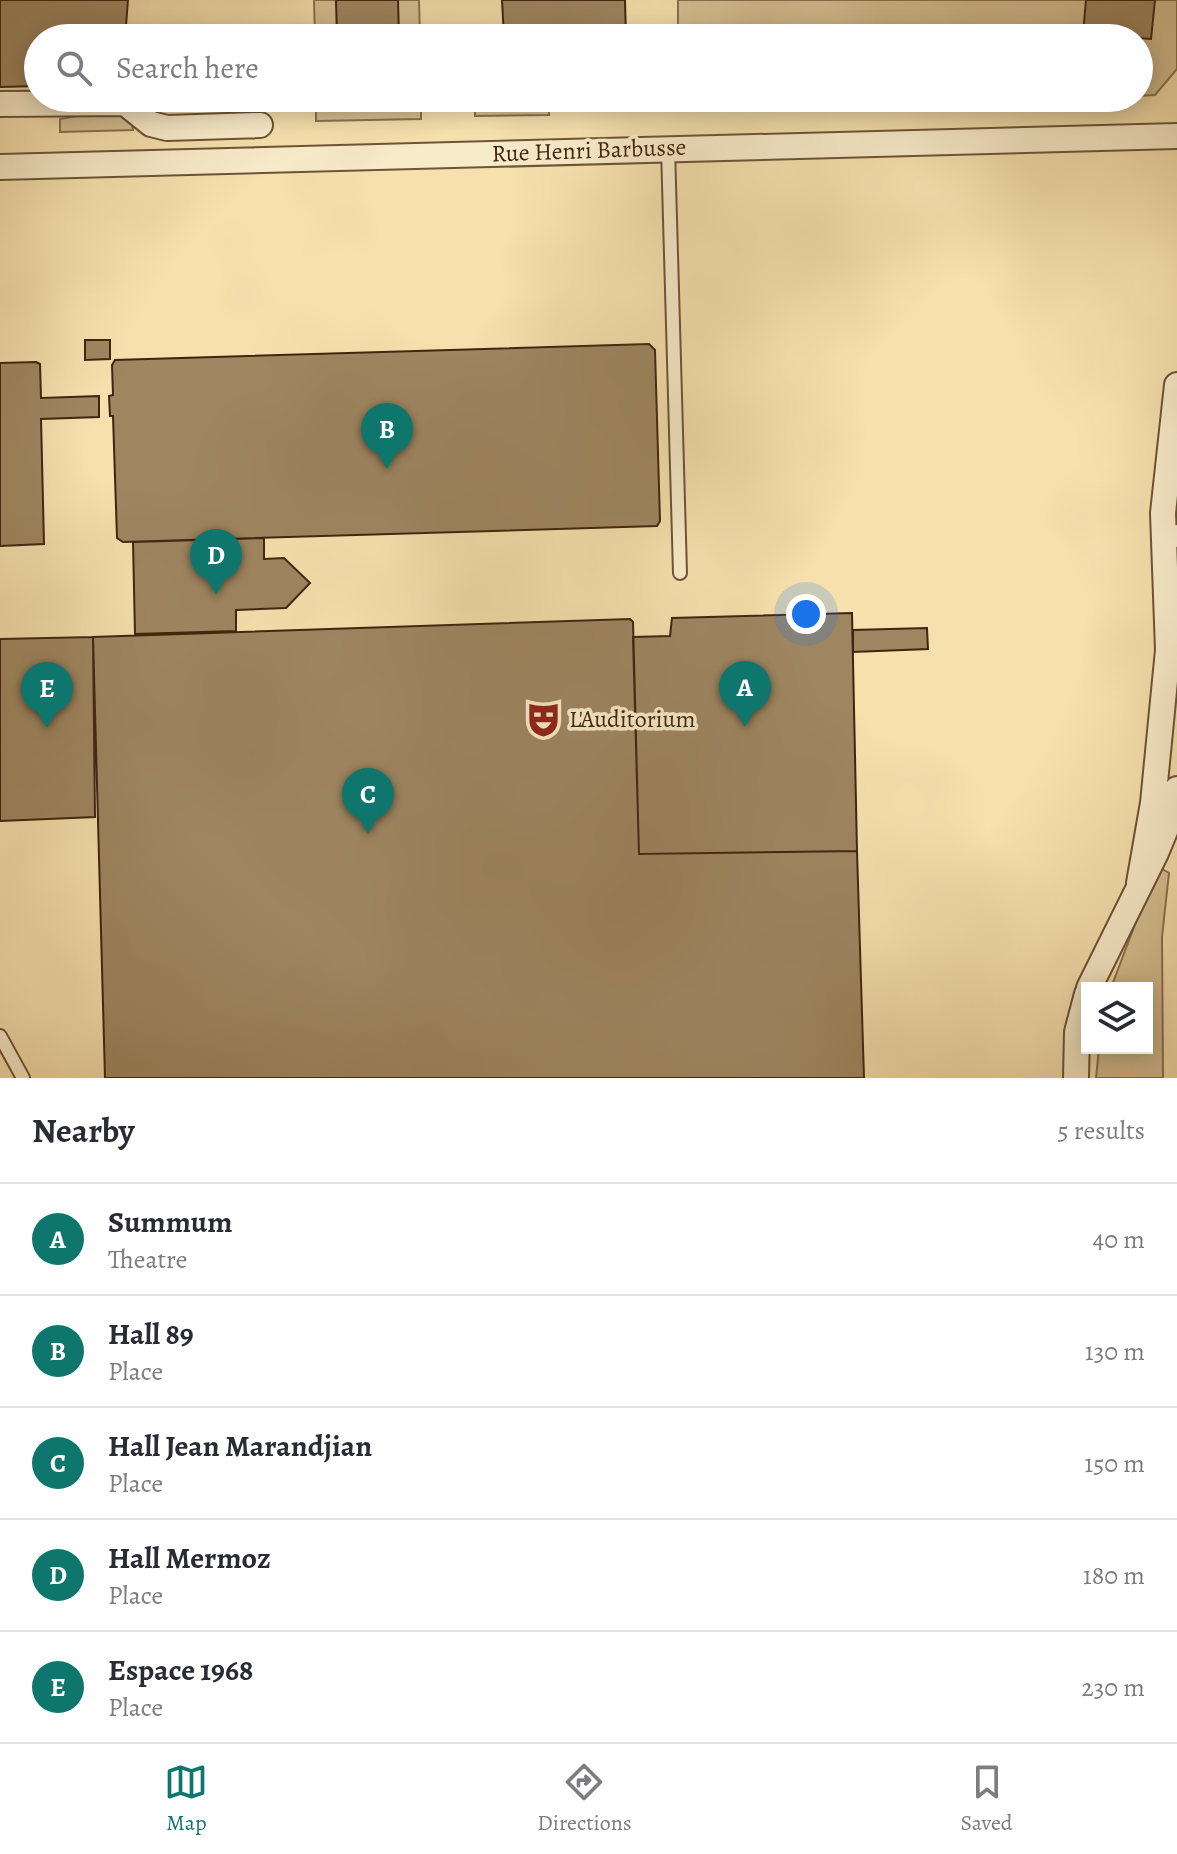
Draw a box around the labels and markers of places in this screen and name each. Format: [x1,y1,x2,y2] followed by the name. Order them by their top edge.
[361,403,413,469] pin: B
[190,529,242,595] pin: D
[719,661,771,727] pin: A
[21,662,73,728] pin: E
[524,700,562,738] theatre icon: L'Auditorium
[569,703,696,735] place label: L'Auditorium
[342,768,394,834] pin: C

